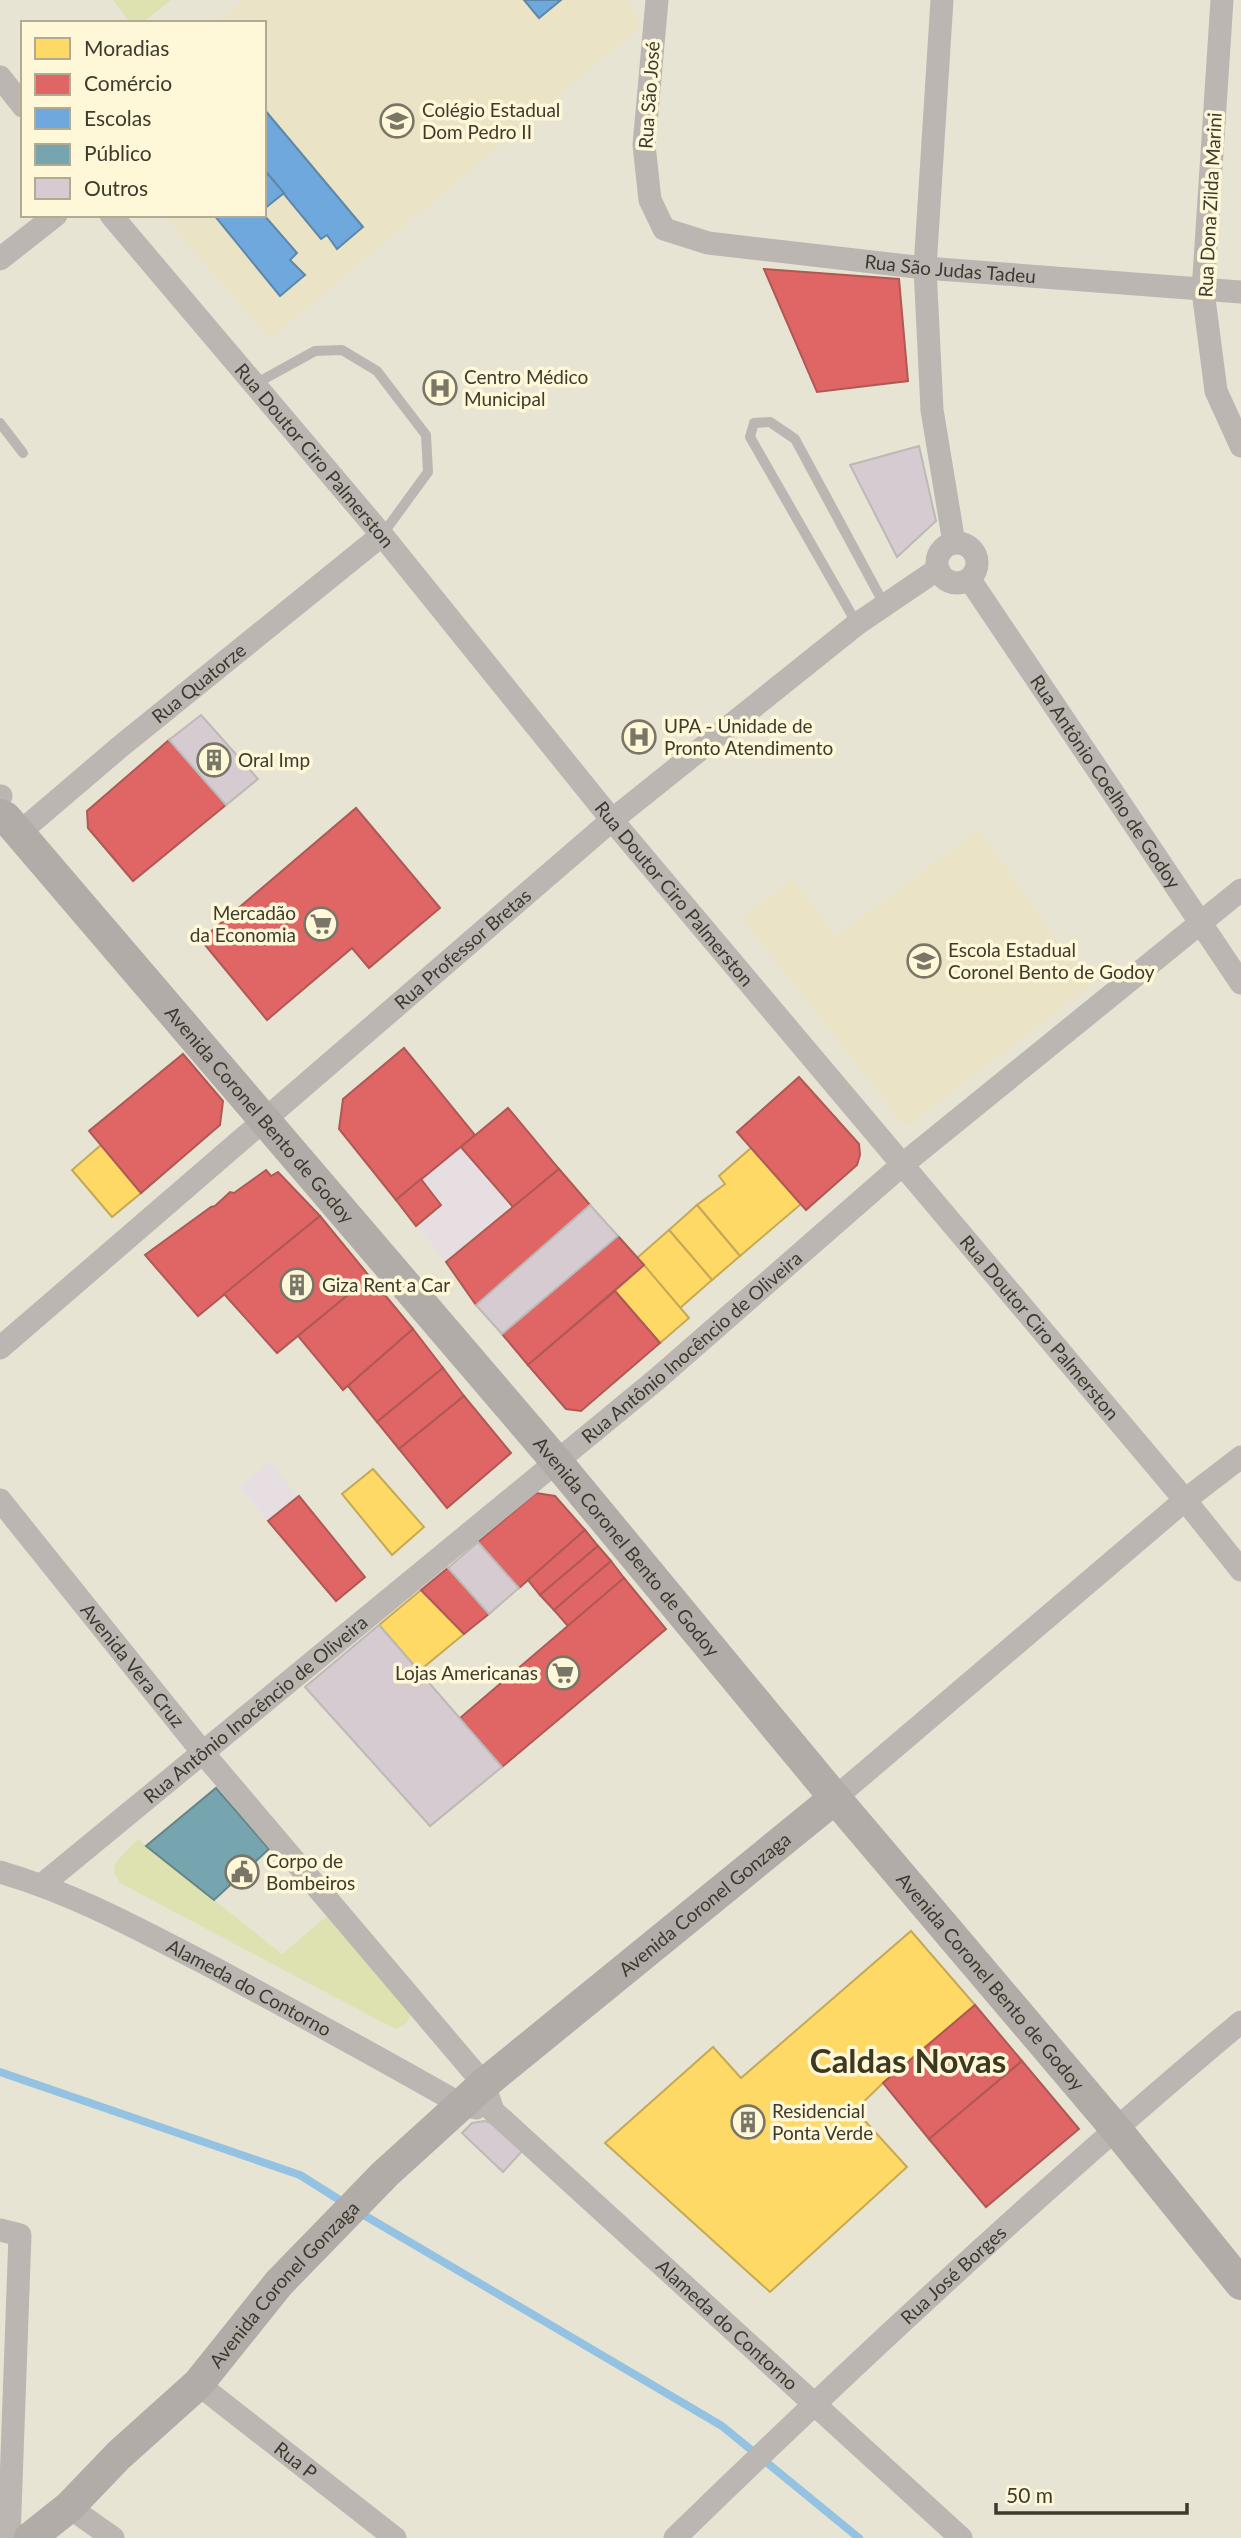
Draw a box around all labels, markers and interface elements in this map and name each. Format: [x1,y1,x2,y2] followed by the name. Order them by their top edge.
[21,21,266,217] legend
[84,35,169,60] text: Moradias
[633,40,664,150] street label: Rua São José
[84,70,172,95] text: Comércio
[422,98,560,143] place label: Colégio Estadual Dom Pedro II
[378,102,416,140] school or university icon: Colégio Estadual Dom Pedro II
[84,105,151,130] text: Escolas
[1193,112,1226,298] street label: Rua Dona Zilda Marini
[84,140,152,165] text: Público
[84,175,148,200] text: Outros
[863,249,1037,287] street label: Rua São Judas Tadeu
[230,358,399,552] street label: Rua Doutor Ciro Palmerston
[464,365,588,410] place label: Centro Médico Municipal
[421,369,459,407] hospital icon: Centro Médico Municipal
[147,638,250,728] street label: Rua Quatorze
[1026,670,1186,893] street label: Rua Antônio Coelho de Godoy
[664,714,833,759] place label: UPA - Unidade de Pronto Atendimento
[620,718,658,756] hospital icon: UPA - Unidade de Pronto Atendimento
[195,741,233,779] building icon: Oral Imp
[238,748,310,771] place label: Oral Imp
[590,796,759,991] street label: Rua Doutor Ciro Palmerston
[389,883,535,1014] street label: Rua Professor Bretas
[190,901,296,946] place label: Mercadão da Economia
[302,905,340,943] supermarket icon: Mercadão da Economia
[948,938,1155,983] place label: Escola Estadual Coronel Bento de Godoy
[905,942,943,980] school or university icon: Escola Estadual Coronel Bento de Godoy
[161,1001,359,1228] street label: Avenida Coronel Bento de Godoy
[956,1230,1124,1424] street label: Rua Doutor Ciro Palmerston
[576,1246,806,1448] street label: Rua Antônio Inocêncio de Oliveira
[278,1266,316,1304] building icon: Giza Rent a Car
[322,1273,450,1296] place label: Giza Rent a Car
[529,1432,725,1661] street label: Avenida Coronel Bento de Godoy
[76,1598,190,1732] street label: Avenida Vera Cruz
[139,1610,372,1808] street label: Rua Antônio Inocêncio de Oliveira
[544,1654,582,1692] supermarket icon: Lojas Americanas
[395,1661,538,1684] place label: Lojas Americanas
[614,1827,795,1981] street label: Avenida Coronel Gonzaga
[266,1849,355,1894] place label: Corpo de Bombeiros
[223,1853,261,1891] public building icon: Corpo de Bombeiros
[892,1867,1090,2095] street label: Avenida Coronel Bento de Godoy
[163,1934,335,2041] street label: Alameda do Contorno
[810,2040,1006,2080] district label: Caldas Novas
[772,2099,873,2144] place label: Residencial Ponta Verde
[729,2103,767,2141] building icon: Residencial Ponta Verde
[204,2196,363,2372] street label: Avenida Coronel Gonzaga
[895,2220,1011,2329] street label: Rua José Borges
[652,2254,803,2395] street label: Alameda do Contorno
[270,2436,322,2484] street label: Rua P
[996,2472,1187,2516] scale bar
[1006,2482,1053,2507] text: 50 m

